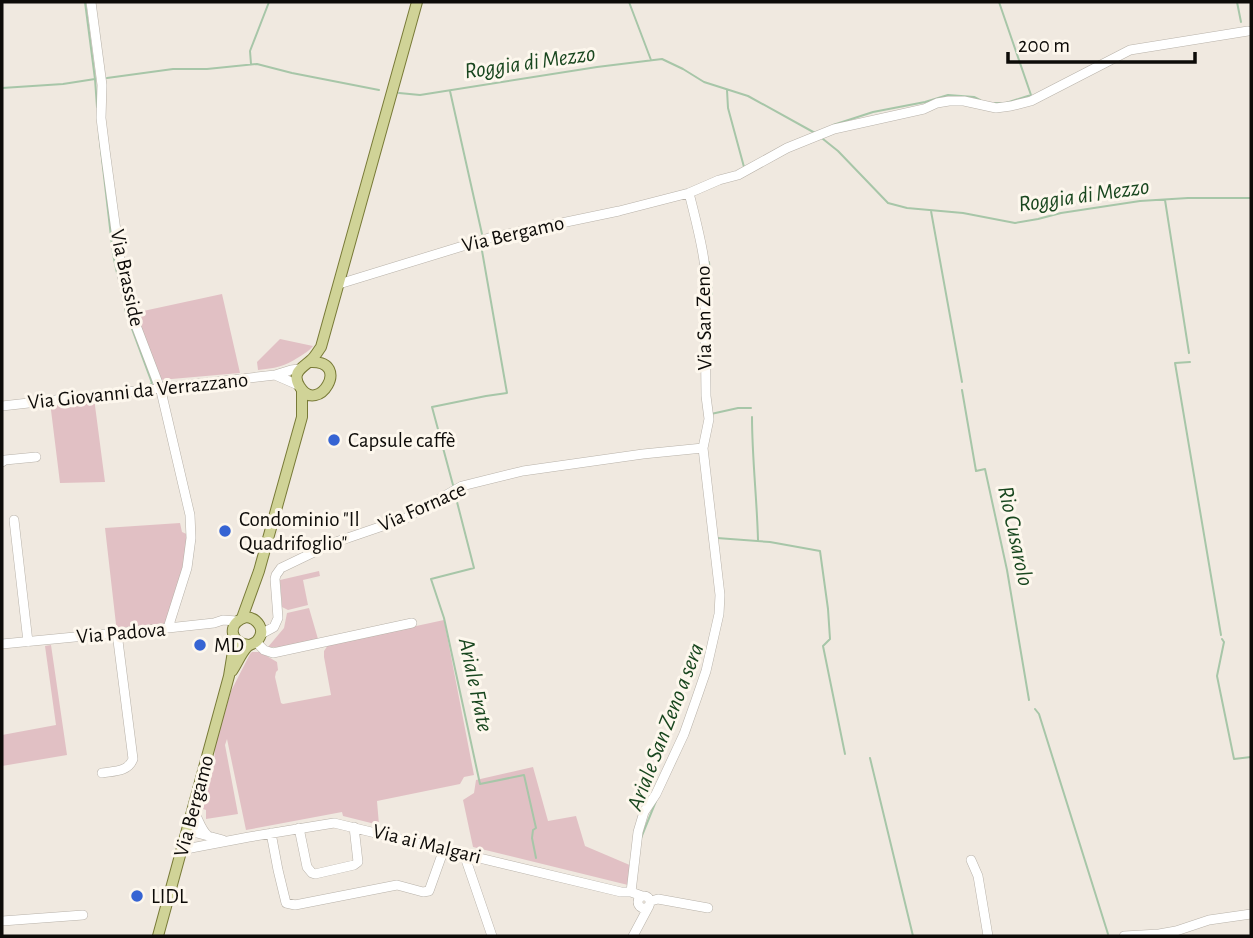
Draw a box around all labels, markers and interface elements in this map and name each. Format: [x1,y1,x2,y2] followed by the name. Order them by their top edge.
[1008,21,1195,65] scale bar
[1018,35,1070,56] text: 200 m
[463,42,597,84] water label: Roggia di Mezzo
[1017,175,1151,217] water label: Roggia di Mezzo
[460,212,566,256] street label: Via Bergamo
[106,228,148,328] street label: Via Brasside
[693,265,715,371] street label: Via San Zeno
[27,369,249,413] street label: Via Giovanni da Verrazzano
[348,430,456,451] place label: Capsule caffè
[326,432,342,448] marker: Capsule caffè
[375,478,469,536] street label: Via Fornace
[993,484,1037,588] water label: Rio Cusarolo
[239,509,360,554] place label: Condominio "Il Quadrifoglio"
[217,523,233,539] marker: Condominio "Il Quadrifoglio"
[76,619,167,647] street label: Via Padova
[214,635,244,656] place label: MD
[454,635,496,734] water label: Ariale Frate
[192,637,208,653] marker: MD
[623,640,709,815] water label: Ariale San Zeno a sera
[170,753,218,859] street label: Via Bergamo
[371,820,483,868] street label: Via ai Malgari
[151,886,188,907] place label: LIDL
[129,888,145,904] marker: LIDL

